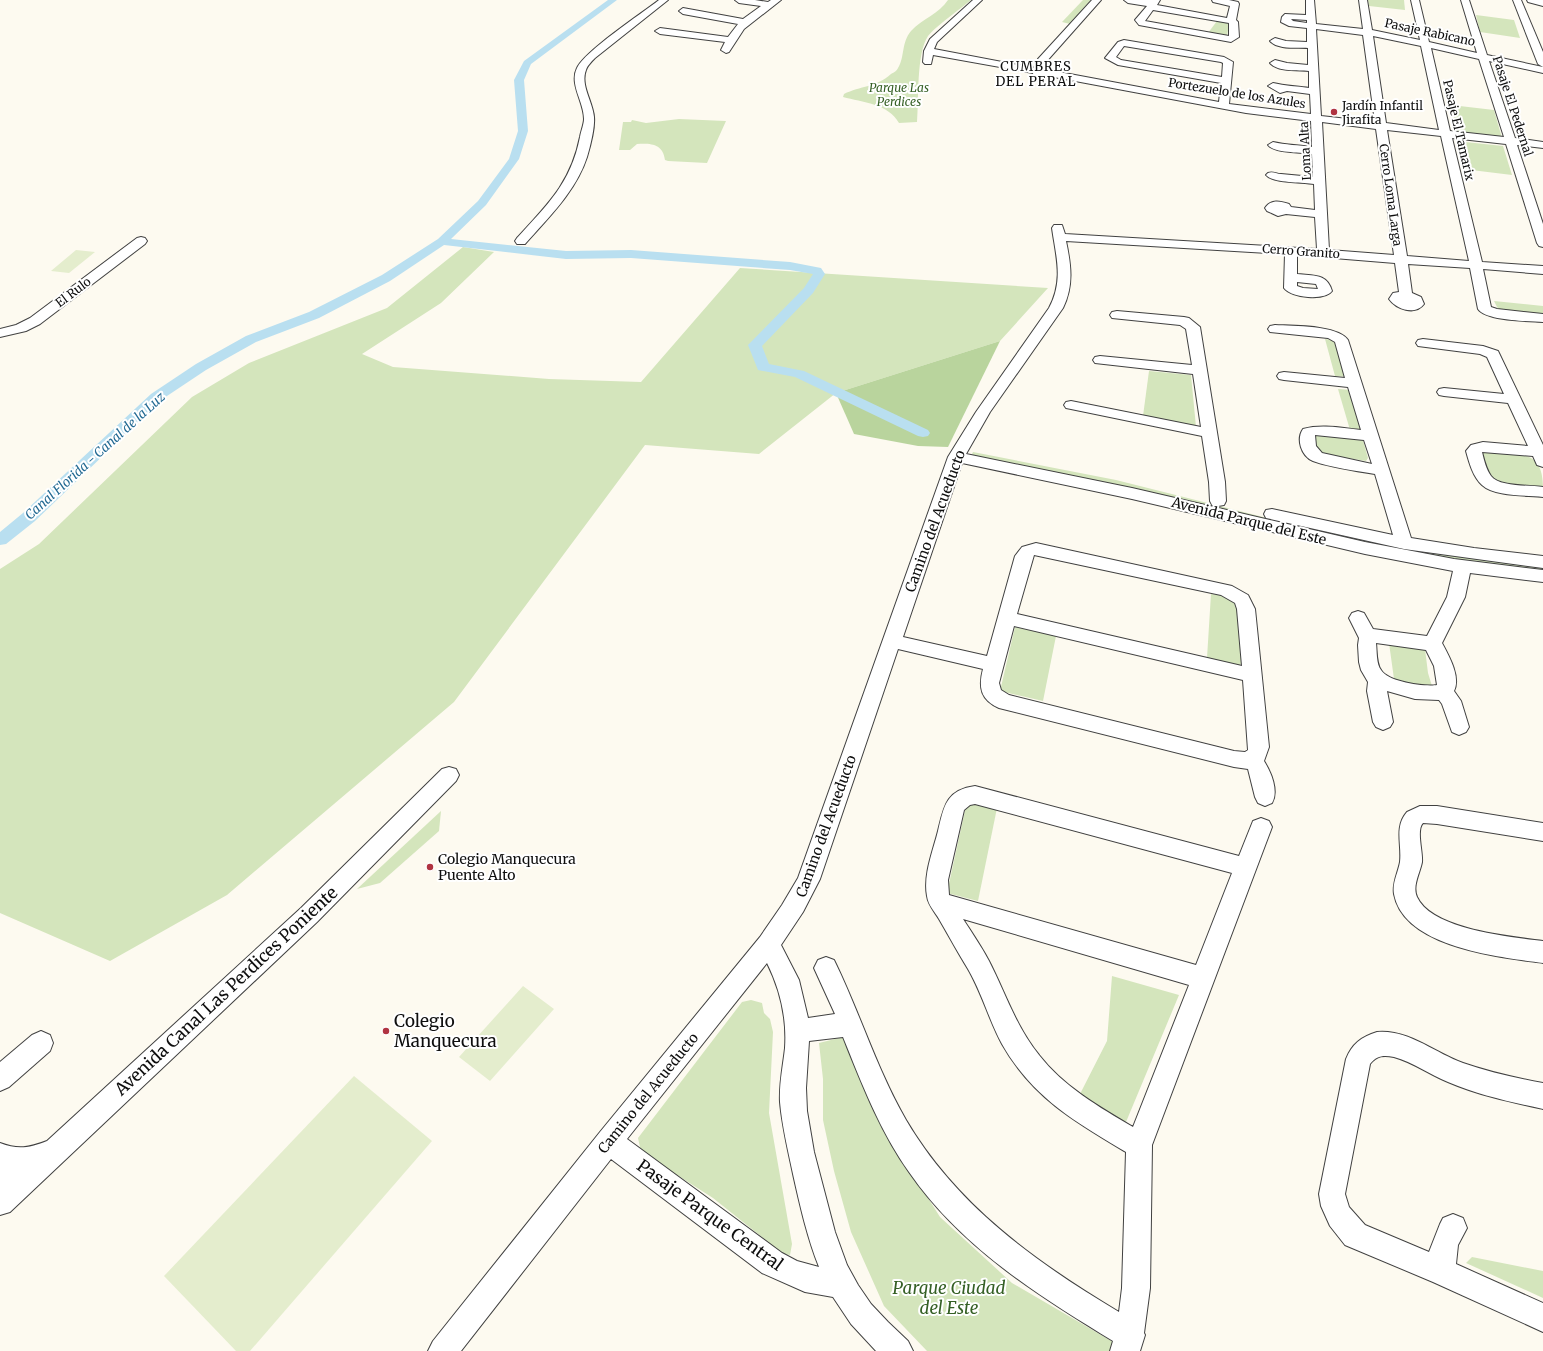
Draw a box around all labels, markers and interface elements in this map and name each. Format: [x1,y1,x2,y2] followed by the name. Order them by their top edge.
[1383,15,1477,49] street label: Pasaje Rabicano
[1490,54,1536,158] street label: Pasaje El Pedernal
[995,58,1077,90] district label: CUMBRES DEL PERAL
[1167,75,1307,111] street label: Portezuelo de los Azules
[1440,78,1478,183] street label: Pasaje El Tamarix
[869,80,929,109] park label: Parque Las Perdices
[1341,98,1423,127] place label: Jardín Infantil Jirafita
[1329,107,1339,117] marker: Jardín Infantil Jirafita
[1296,121,1314,181] street label: Loma Alta
[1376,143,1406,248] street label: Cerro Loma Larga
[1262,241,1340,261] street label: Cerro Granito
[52,274,94,310] street label: El Rulo
[21,388,169,524] water label: Canal Florida - Canal de la Luz
[901,447,969,595] street label: Camino del Acueducto
[1169,493,1328,549] street label: Avenida Parque del Este
[792,752,860,900] street label: Camino del Acueducto
[438,850,576,884] place label: Colegio Manquecura Puente Alto
[425,862,435,872] marker: Colegio Manquecura Puente Alto
[109,882,342,1101] street label: Avenida Canal Las Perdices Poniente
[394,1010,497,1052] place label: Colegio Manquecura
[381,1026,391,1036] marker: Colegio Manquecura
[594,1029,702,1157] street label: Camino del Acueducto
[633,1155,787,1275] street label: Pasaje Parque Central
[893,1277,1006,1319] park label: Parque Ciudad del Este

